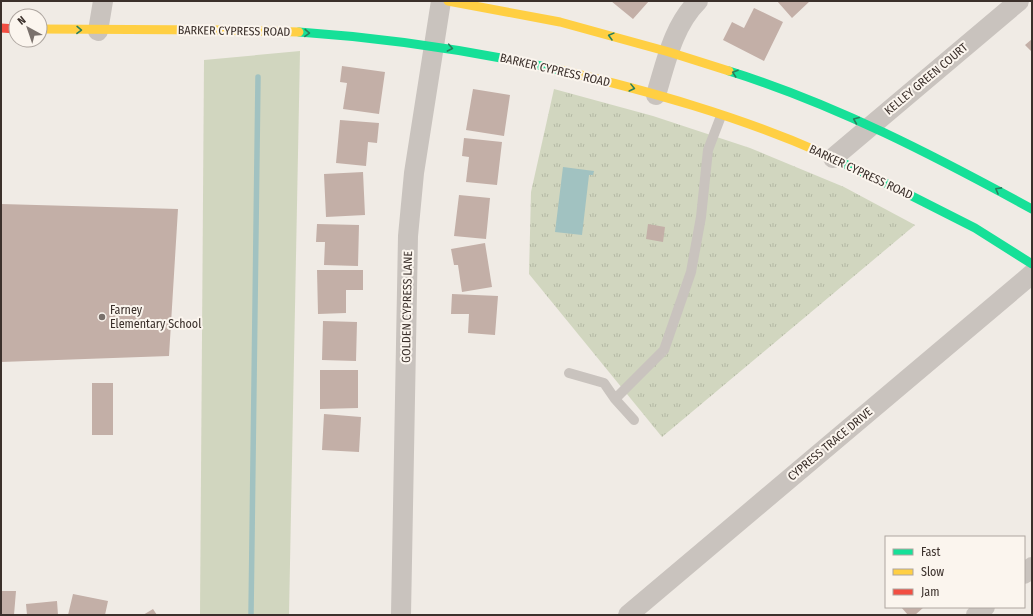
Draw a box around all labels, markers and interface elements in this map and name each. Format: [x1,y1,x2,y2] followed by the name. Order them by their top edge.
[8,8,48,48] north arrow
[15,14,29,28] text: N
[178,23,290,39] street label: BARKER CYPRESS ROAD
[76,26,82,34] one-way arrow
[304,29,310,37] one-way arrow
[607,32,614,41] one-way arrow
[882,40,971,118] street label: KELLEY GREEN COURT
[447,44,453,52] one-way arrow
[499,51,611,89] street label: BARKER CYPRESS ROAD
[732,69,739,78] one-way arrow
[628,84,635,92] one-way arrow
[853,117,861,125] one-way arrow
[807,142,915,202] street label: BARKER CYPRESS ROAD
[995,187,1002,195] one-way arrow
[399,251,415,363] street label: GOLDEN CYPRESS LANE
[110,303,201,331] place label: Farney Elementary School
[97,312,107,322] marker: Farney Elementary School
[785,404,875,483] street label: CYPRESS TRACE DRIVE
[885,536,1025,608] legend
[921,545,940,559] text: Fast
[921,565,944,579] text: Slow
[921,585,939,599] text: Jam

